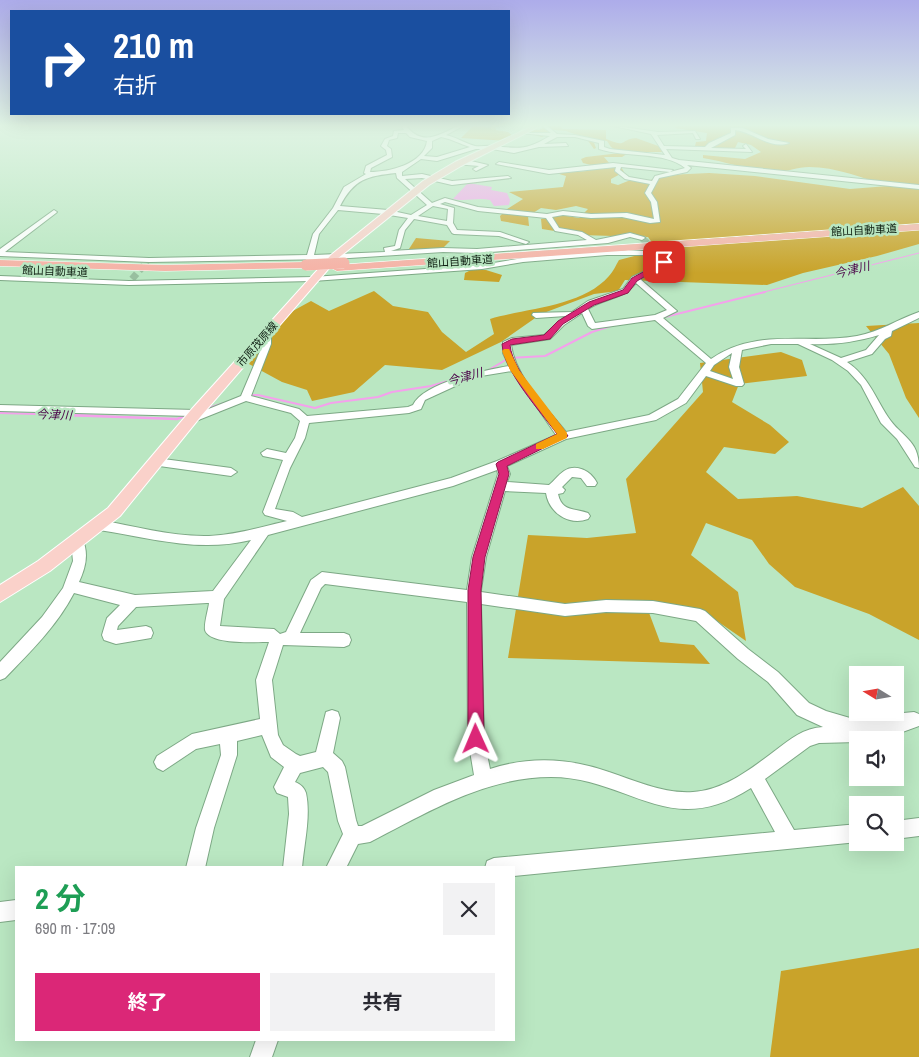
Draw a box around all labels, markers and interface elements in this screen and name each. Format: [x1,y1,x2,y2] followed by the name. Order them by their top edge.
[113,22,194,69] text: 210 m
[30,30,95,95] icon: right
[113,70,157,100] text: 右折
[831,221,897,239] street label: 館山自動車道
[643,241,685,283] pin
[650,248,678,276] icon: arrive
[427,252,493,270] street label: 館山自動車道
[833,257,873,282] water label: 今津川
[22,263,88,279] street label: 館山自動車道
[234,319,280,369] street label: 市原茂原線
[446,364,486,389] water label: 今津川
[36,406,74,424] water label: 今津川
[849,666,904,721] north arrow
[849,666,904,851] map controls
[449,712,501,764] position arrow
[849,731,904,786] button: sound
[849,796,904,851] button: search
[35,878,86,918] text: 2 分
[443,883,495,935] button: close
[35,917,115,939] text: 690 m · 17:09
[35,973,260,1031] button: 終了
[270,973,495,1031] button: 共有

